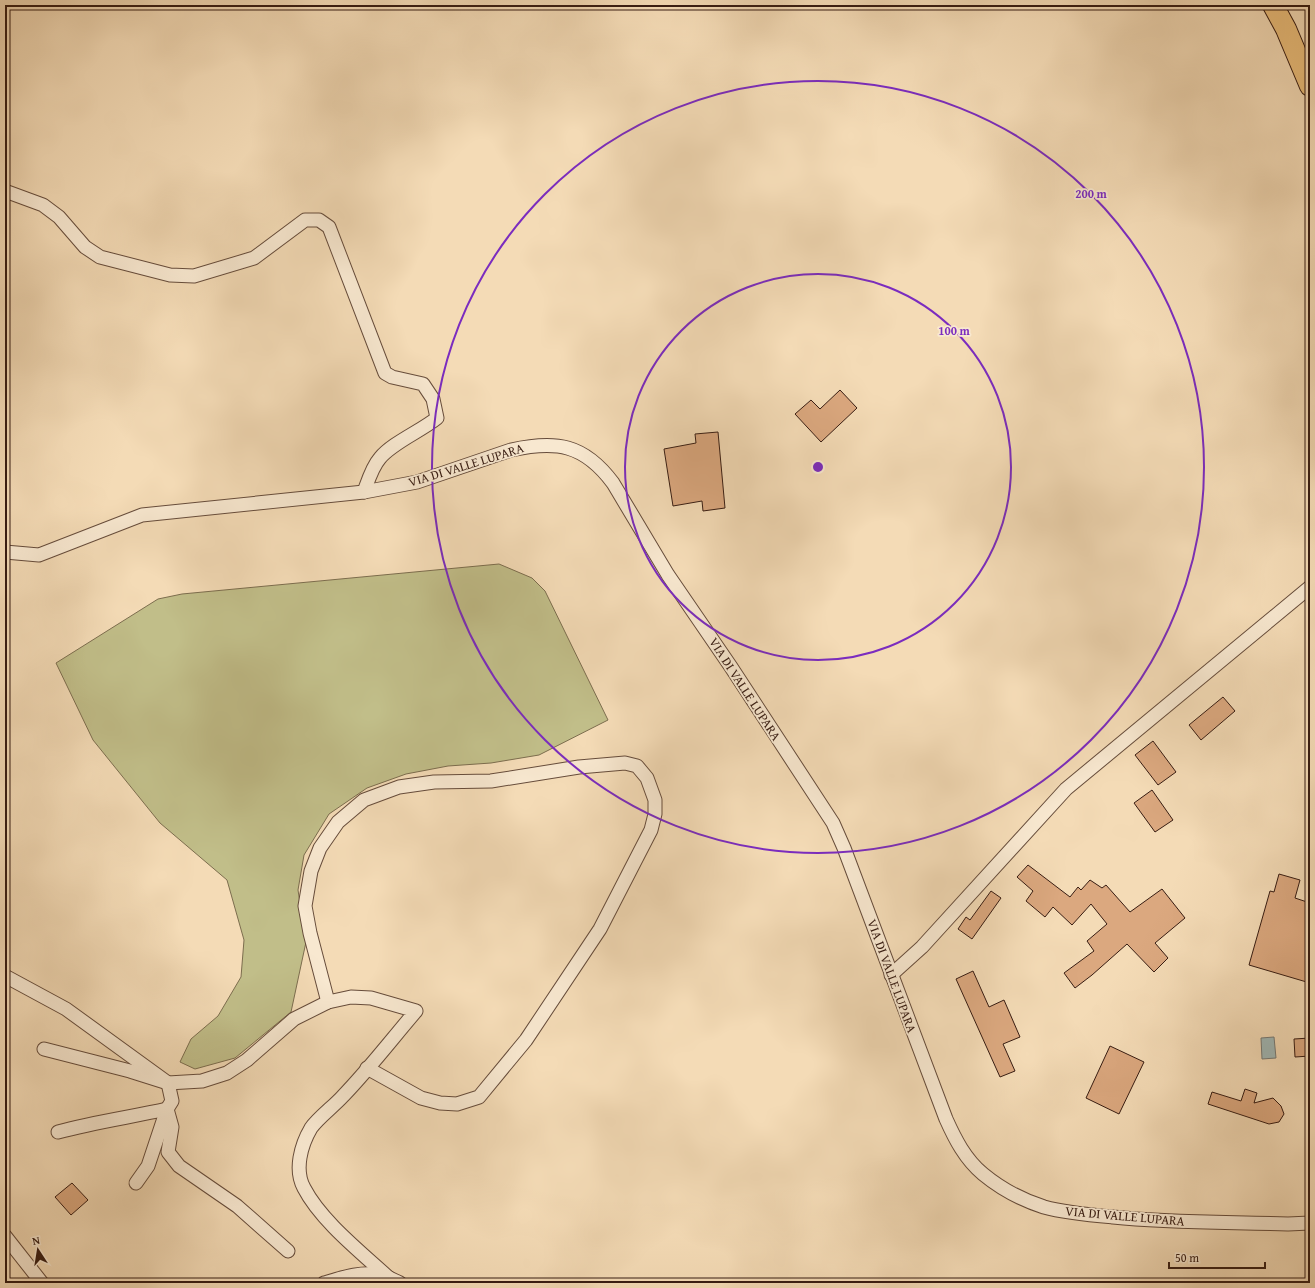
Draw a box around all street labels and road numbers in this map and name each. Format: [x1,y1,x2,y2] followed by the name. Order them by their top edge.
[406,438,526,492] street label: VIA DI VALLE LUPARA
[704,634,786,744] street label: VIA DI VALLE LUPARA
[863,917,921,1036] street label: VIA DI VALLE LUPARA
[1065,1201,1186,1231] street label: VIA DI VALLE LUPARA

